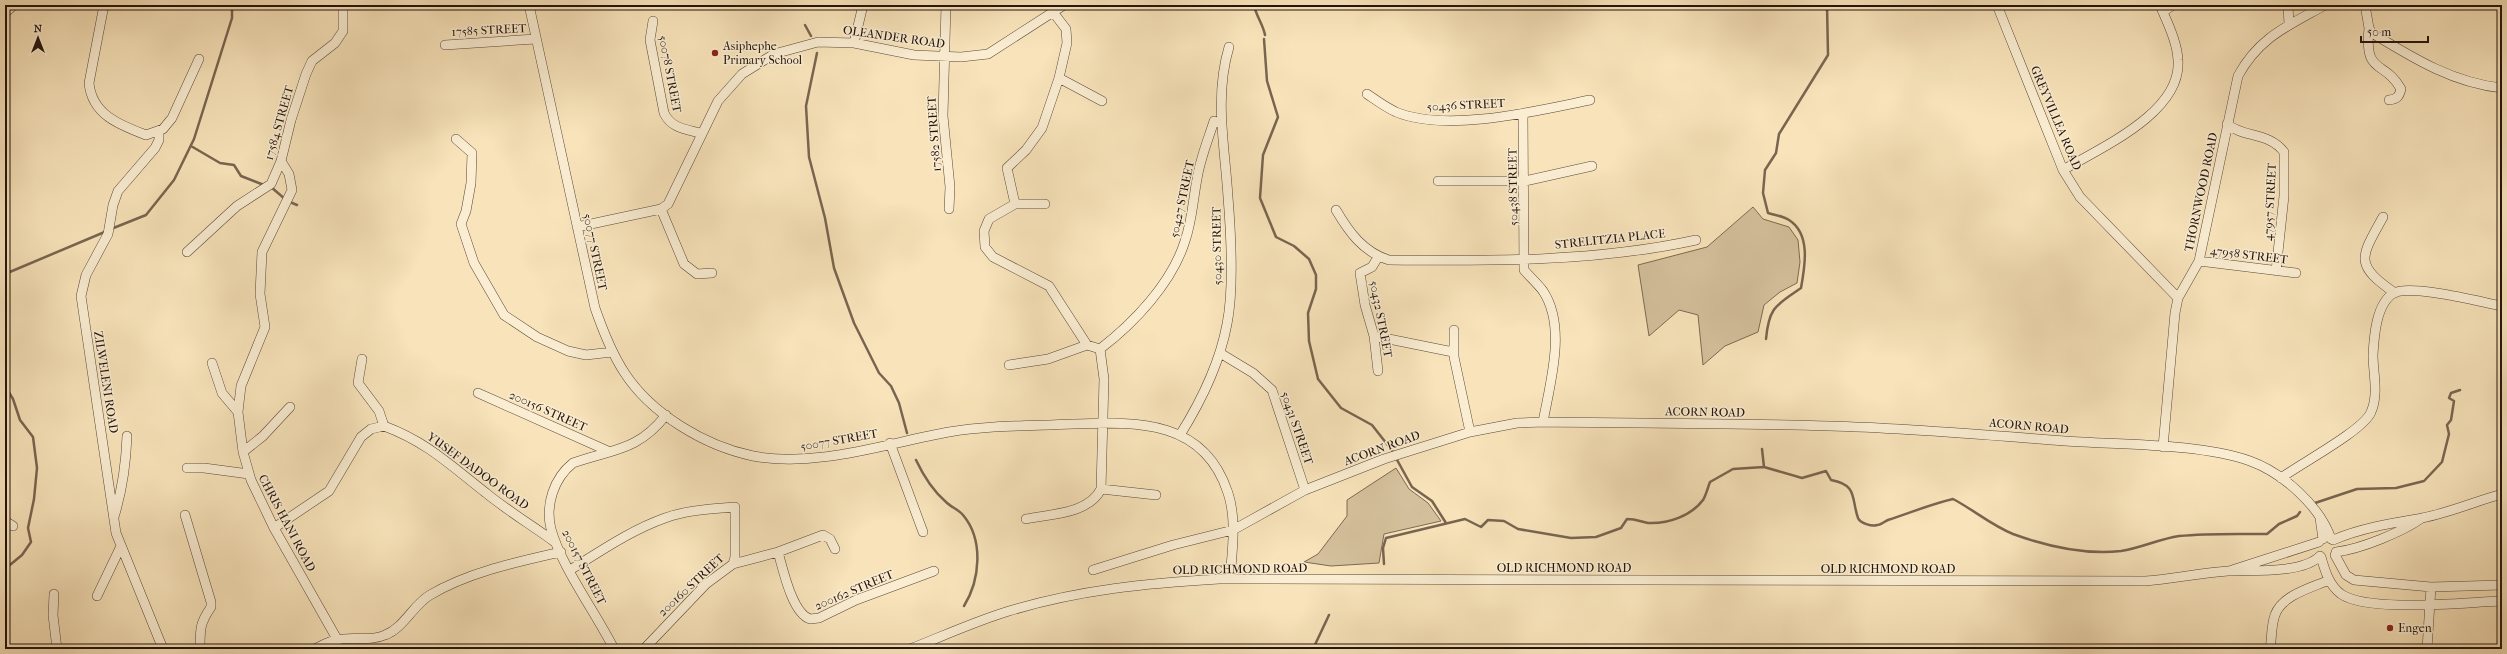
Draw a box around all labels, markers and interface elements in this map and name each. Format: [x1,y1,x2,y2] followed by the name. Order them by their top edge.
[18,18,58,58] north arrow
[2361,18,2428,44] scale bar
[451,21,528,39] street label: 17585 STREET
[34,22,43,35] text: N
[842,23,946,51] street label: OLEANDER ROAD
[2367,25,2391,39] text: 50 m
[656,34,685,115] street label: 50078 STREET
[722,39,803,67] place label: Asiphephe Primary School
[710,48,720,58] marker: Asiphephe Primary School
[2028,64,2084,172] street label: GREYVILLEA ROAD
[262,83,297,162] street label: 17584 STREET
[924,95,944,172] street label: 17582 STREET
[1426,96,1506,114] street label: 50436 STREET
[2182,131,2220,253] street label: THORNWOOD ROAD
[1505,147,1521,226] street label: 50438 STREET
[1167,158,1197,239] street label: 50427 STREET
[2261,162,2279,241] street label: 47957 STREET
[1209,206,1225,285] street label: 50430 STREET
[580,212,610,293] street label: 50077 STREET
[1554,226,1666,252] street label: STRELITZIA PLACE
[2209,243,2290,267] street label: 47958 STREET
[1367,279,1395,360] street label: 50432 STREET
[91,330,121,434] street label: ZILWELENI ROAD
[507,388,590,435] street label: 200156 STREET
[1278,390,1316,467] street label: 50431 STREET
[1664,404,1745,420] street label: ACORN ROAD
[1988,415,2069,436] street label: ACORN ROAD
[799,426,880,454] street label: 50077 STREET
[1341,428,1422,469] street label: ACORN ROAD
[424,429,532,513] street label: YUSEF DADOO ROAD
[255,472,319,574] street label: CHRIS HANI ROAD
[559,527,609,608] street label: 200157 STREET
[655,550,728,619] street label: 200160 STREET
[1173,561,1307,577] street label: OLD RICHMOND ROAD
[1497,561,1631,575] street label: OLD RICHMOND ROAD
[1821,562,1955,576] street label: OLD RICHMOND ROAD
[812,567,896,613] street label: 200162 STREET
[2398,621,2432,635] place label: Engen
[2385,623,2395,633] marker: Engen

